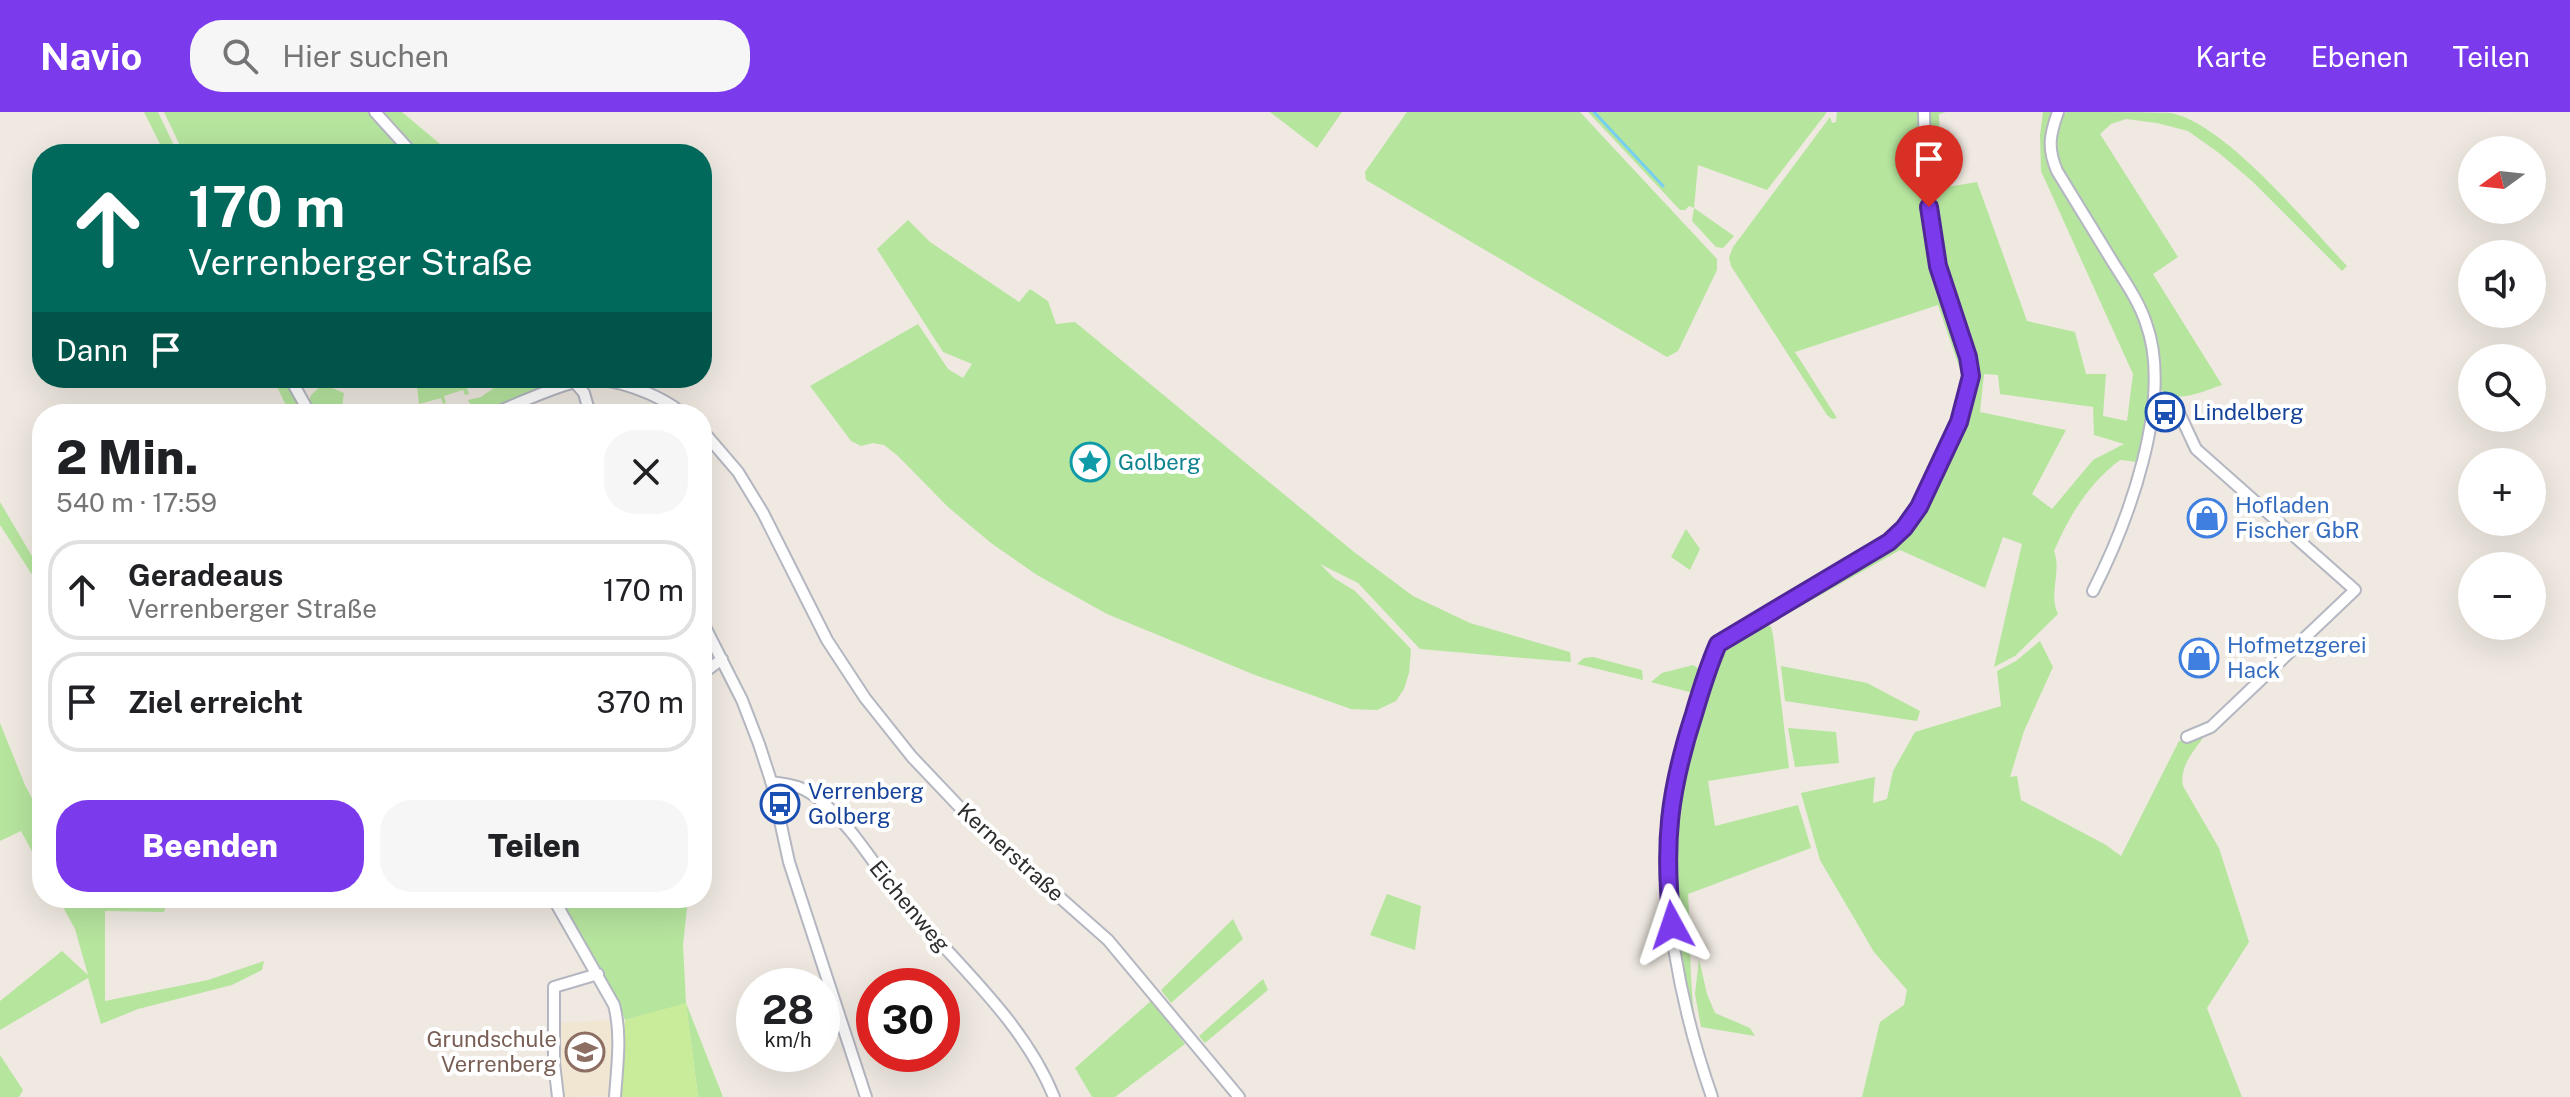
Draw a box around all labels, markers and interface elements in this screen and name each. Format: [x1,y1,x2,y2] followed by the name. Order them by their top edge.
[190,20,750,92] search box
[40,34,142,79] text: Navio
[218,34,262,78] icon: search
[282,38,449,74] text: Hier suchen
[2196,40,2267,73] text: Karte
[2311,40,2409,73] text: Ebenen
[2453,40,2530,73] text: Teilen
[1895,125,1963,207] pin
[2458,136,2546,224] north arrow
[2458,136,2546,640] map controls
[1907,137,1951,181] icon: arrive
[188,174,345,240] text: 170 m
[56,176,160,280] icon: ahead
[2458,240,2546,328] button: sound
[188,241,533,283] text: Verrenberger Straße
[144,328,188,372] icon: arrive
[56,332,128,368] text: Dann
[2458,344,2546,432] button: search
[2144,391,2186,433] bus stop icon: Lindelberg
[2193,399,2304,425] place label: Lindelberg
[56,428,199,485] text: 2 Min.
[604,430,688,514] button: close
[1069,441,1111,483] place icon: Golberg
[2458,448,2546,536] button: +
[1118,449,1201,475] place label: Golberg
[56,487,217,518] text: 540 m · 17:59
[2235,492,2360,543] place label: Hofladen Fischer GbR
[2186,497,2228,539] shop icon: Hofladen Fischer GbR
[2458,552,2546,640] button: −
[128,557,283,593] text: Geradeaus
[60,568,104,612] icon: ahead
[603,572,684,608] text: 170 m
[128,593,377,624] text: Verrenberger Straße
[2227,632,2366,683] place label: Hofmetzgerei Hack
[2178,637,2220,679] shop icon: Hofmetzgerei Hack
[60,680,104,724] icon: arrive
[128,684,303,720] text: Ziel erreicht
[597,684,684,720] text: 370 m
[808,778,924,829] place label: Verrenberg Golberg
[759,783,801,825] bus stop icon: Verrenberg Golberg
[952,797,1070,907] street label: Kernerstraße
[56,800,364,892] button: Beenden
[380,800,688,892] button: Teilen
[864,855,956,957] street label: Eichenweg
[1630,883,1714,967] position arrow
[856,968,960,1072] speed limit sign: 30
[762,986,814,1033] text: 28
[426,1026,557,1077] place label: Grundschule Verrenberg
[764,1028,812,1052] text: km/h
[564,1031,606,1073] school or university icon: Grundschule Verrenberg

